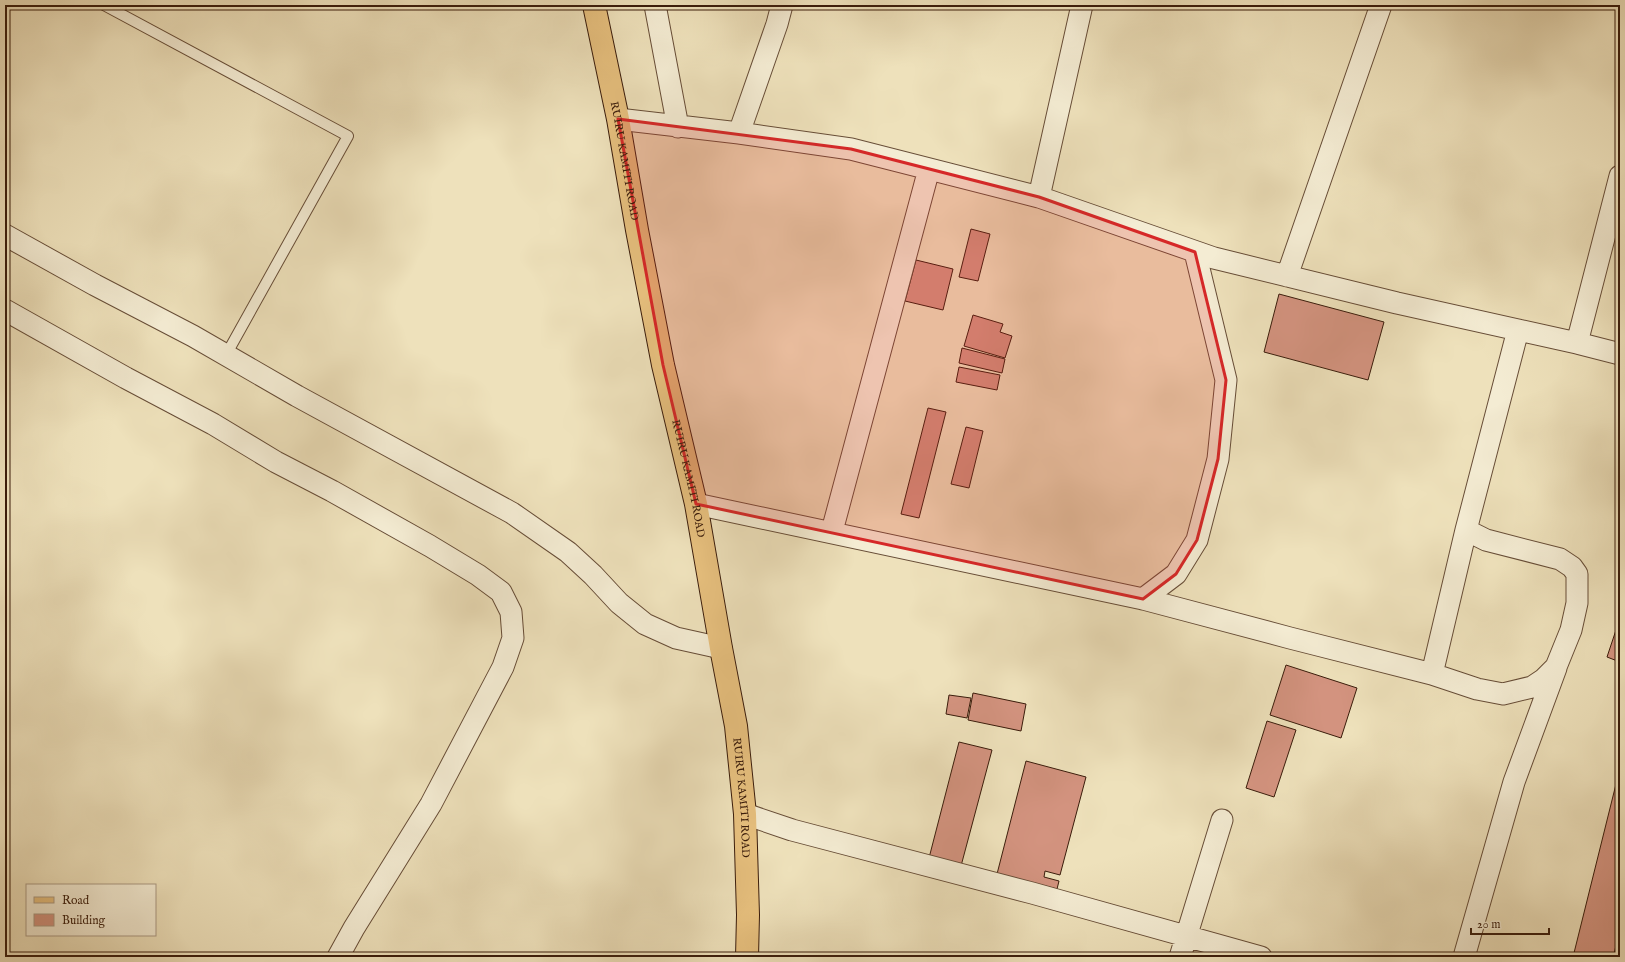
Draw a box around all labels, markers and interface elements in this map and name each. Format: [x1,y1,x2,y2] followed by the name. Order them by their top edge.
[606,100,641,222] street label: RUIRU KAMITI ROAD
[668,418,708,539] street label: RUIRU KAMITI ROAD
[729,737,752,858] street label: RUIRU KAMITI ROAD
[26,884,156,936] legend
[62,893,90,908] text: Road
[1471,910,1549,936] scale bar
[62,913,106,928] text: Building
[1477,917,1500,932] text: 20 m

